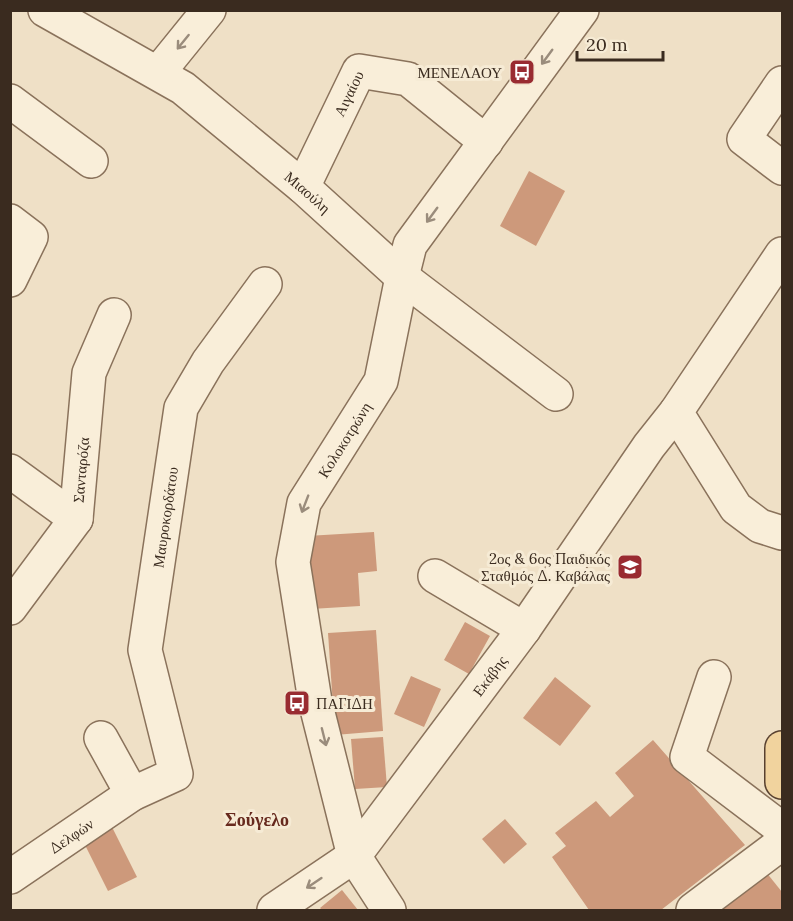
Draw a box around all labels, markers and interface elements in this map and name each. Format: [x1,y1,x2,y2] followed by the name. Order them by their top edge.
[577,24,662,62] scale bar
[586,33,628,56] text: 20 m
[177,34,190,50] one-way arrow
[541,49,553,65] one-way arrow
[507,57,537,87] bus stop icon: ΜΕΝΕΛΑΟΥ
[417,63,502,82] place label: ΜΕΝΕΛΑΟΥ
[329,67,367,119] street label: Αιγαίου
[281,167,335,217] street label: Μιαούλη
[426,207,439,223] one-way arrow
[313,398,375,481] street label: Κολοκοτρώνη
[68,436,93,504] street label: Σανταρόζα
[148,465,182,569] street label: Μαυροκορδάτου
[299,494,310,513] one-way arrow
[481,549,610,585] place label: 2ος & 6ος Παιδικός Σταθμός Δ. Καβάλας
[615,552,645,582] school or university icon: 2ος & 6ος Παιδικός Σταθμός Δ. Καβάλας
[468,651,511,700] street label: Εκάβης
[282,688,312,718] bus stop icon: ΠΑΓΙΔΗ
[316,694,373,713] place label: ΠΑΓΙΔΗ
[318,727,330,746] one-way arrow
[225,808,289,831] district label: Σούγελο
[45,814,97,857] street label: Δελφών
[306,877,323,889] one-way arrow

